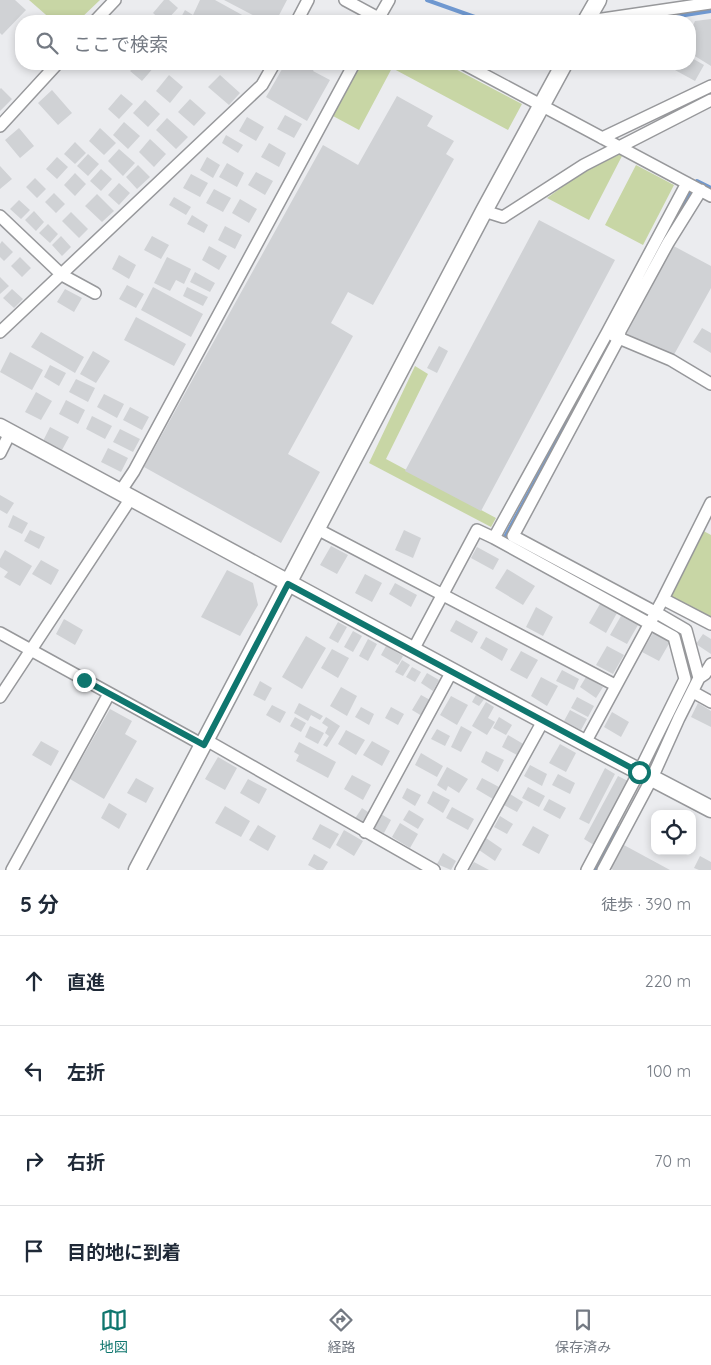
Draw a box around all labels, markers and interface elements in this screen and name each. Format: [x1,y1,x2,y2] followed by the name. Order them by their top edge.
[15,15,696,70] search box
[33,29,61,57] icon: search
[73,32,168,56] text: ここで検索
[73,669,96,692] route end
[628,761,651,784] route start
[651,810,696,855] map controls
[651,810,696,855] button: locate
[20,891,59,917] text: 5 分
[601,894,691,914] text: 徒歩 · 390 m
[20,967,48,995] icon: ahead
[67,970,105,994] text: 直進
[645,971,691,991] text: 220 m
[20,1057,48,1085] icon: left
[67,1060,105,1084] text: 左折
[647,1061,691,1081] text: 100 m
[20,1147,48,1175] icon: right
[67,1150,105,1174] text: 右折
[654,1151,691,1171] text: 70 m
[20,1237,48,1265] icon: arrive
[67,1240,181,1264] text: 目的地に到着
[100,1306,128,1356] tab: 地図
[327,1306,355,1356] tab: 経路
[555,1306,611,1356] tab: 保存済み

